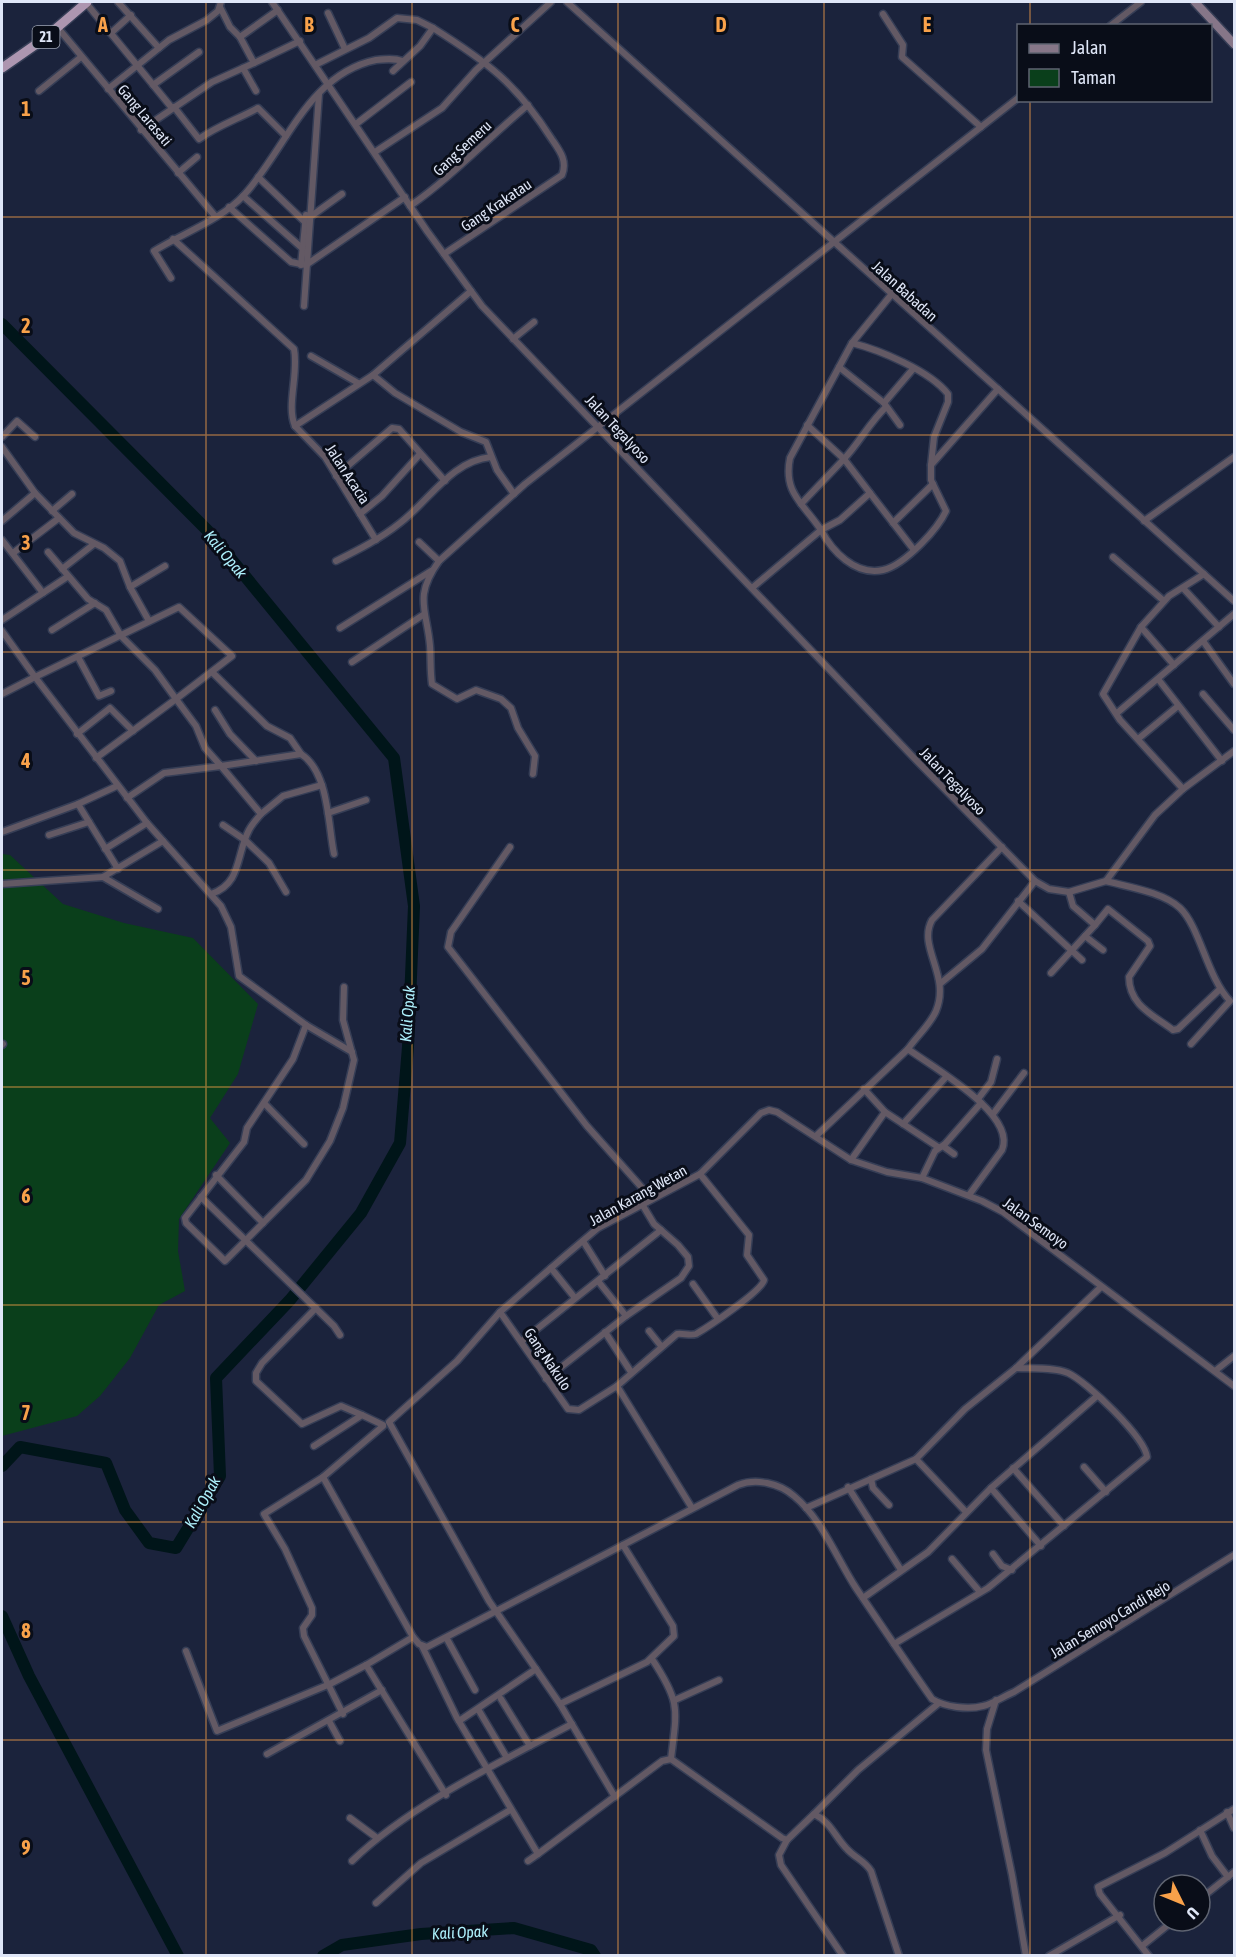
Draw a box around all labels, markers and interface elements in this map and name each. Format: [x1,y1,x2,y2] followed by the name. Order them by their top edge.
[97,13,108,36] text: A
[304,13,314,36] text: B
[511,13,520,36] text: C
[715,13,727,36] text: D
[923,13,932,36] text: E
[1017,24,1212,102] legend
[32,26,60,48] road number: 21
[1071,37,1107,58] text: Jalan
[1071,67,1116,88] text: Taman
[114,81,176,149] street label: Gang Larasati
[21,97,31,120] text: 1
[429,117,495,179] street label: Gang Semeru
[458,175,534,235] street label: Gang Krakatau
[869,257,941,325] street label: Jalan Babadan
[21,314,31,337] text: 2
[582,391,654,467] street label: Jalan Tegalyoso
[322,441,374,507] street label: Jalan Acacia
[200,527,252,583] water label: Kali Opak
[21,531,31,554] text: 3
[917,744,989,818] street label: Jalan Tegalyoso
[20,749,31,772] text: 4
[21,966,31,989] text: 5
[396,984,419,1043] water label: Kali Opak
[586,1161,690,1229] street label: Jalan Karang Wetan
[21,1184,31,1207] text: 6
[1000,1194,1072,1252] street label: Jalan Semoyo
[521,1325,575,1393] street label: Gang Nakulo
[21,1401,31,1424] text: 7
[180,1472,225,1532] water label: Kali Opak
[1047,1577,1173,1661] street label: Jalan Semoyo Candi Rejo
[21,1619,31,1642] text: 8
[21,1836,31,1859] text: 9
[1152,1873,1212,1933] north arrow
[1183,1904,1203,1923] text: U
[431,1921,490,1943] water label: Kali Opak

